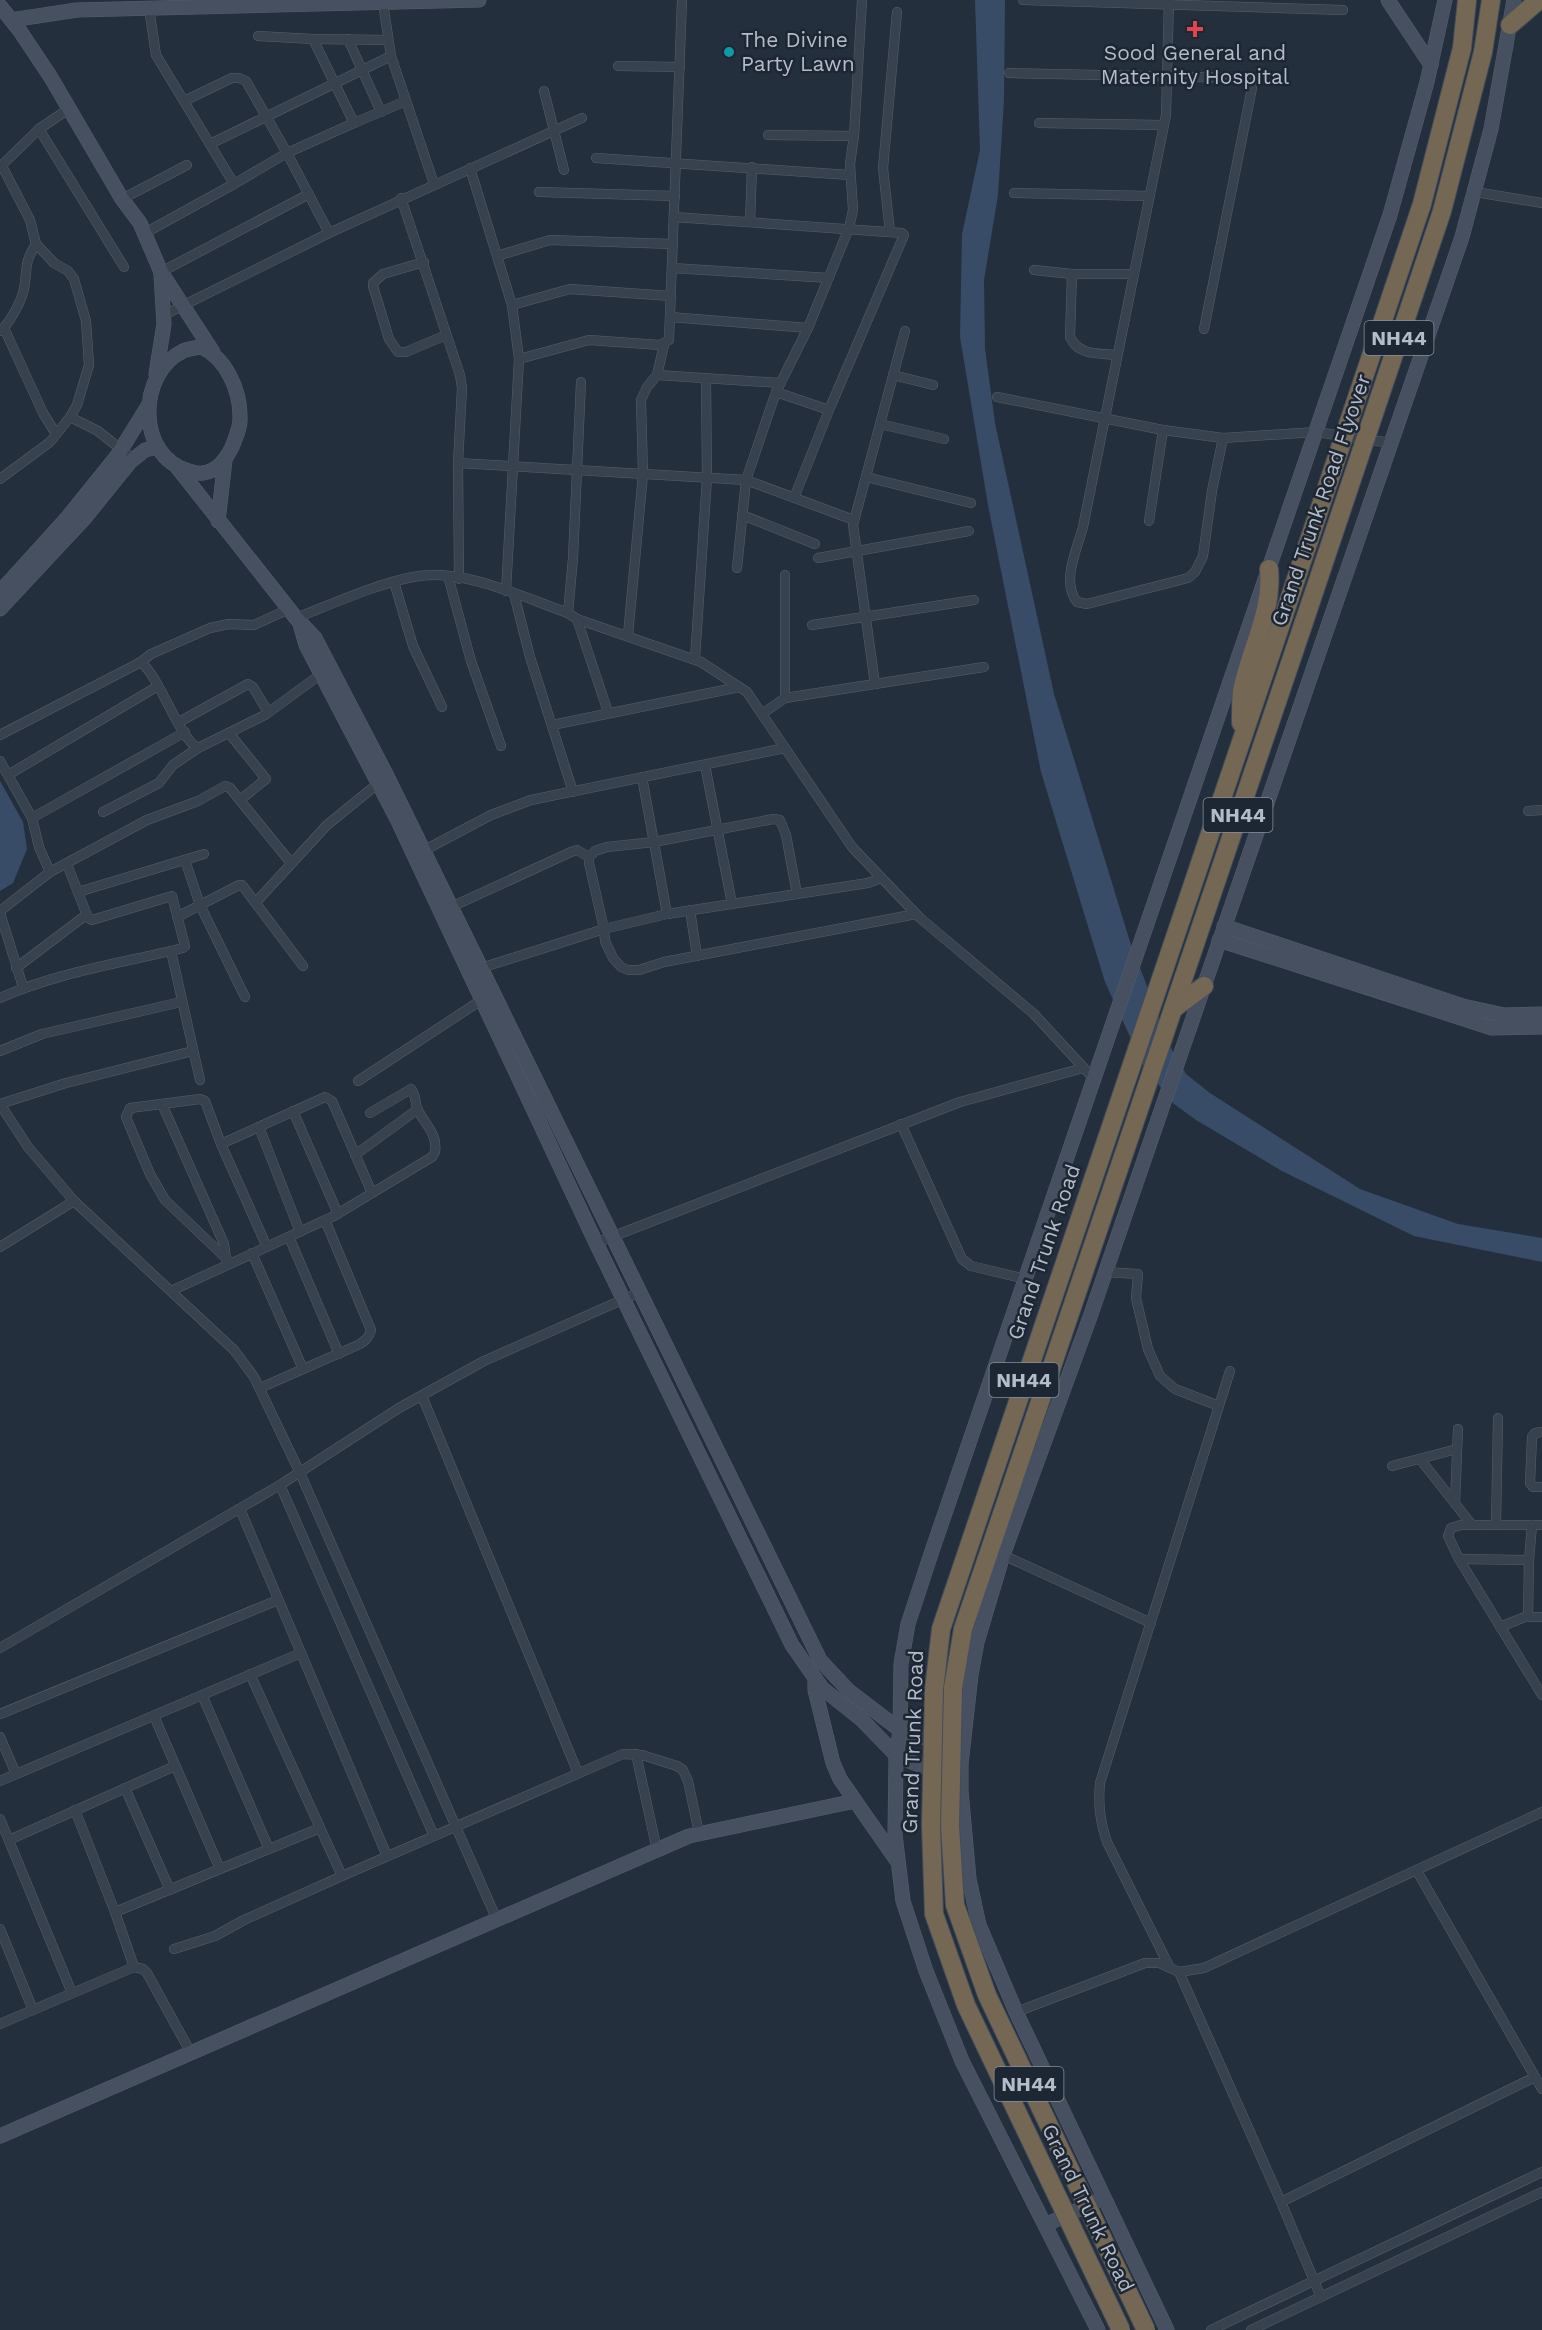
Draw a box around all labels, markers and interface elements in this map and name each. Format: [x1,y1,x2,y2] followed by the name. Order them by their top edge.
[1186,20,1204,38] marker: Sood General and Maternity Hospital
[741,27,855,76] place label: The Divine Party Lawn
[1101,40,1290,89] place label: Sood General and Maternity Hospital
[722,45,736,59] marker: The Divine Party Lawn
[1364,321,1434,355] road number: NH44
[1266,370,1376,629] street label: Grand Trunk Road Flyover
[1204,798,1272,832] road number: NH44
[1002,1161,1085,1343] street label: Grand Trunk Road
[990,1363,1058,1397] road number: NH44
[897,1650,928,1834] street label: Grand Trunk Road
[994,2067,1064,2101] road number: NH44
[1037,2120,1140,2296] street label: Grand Trunk Road

